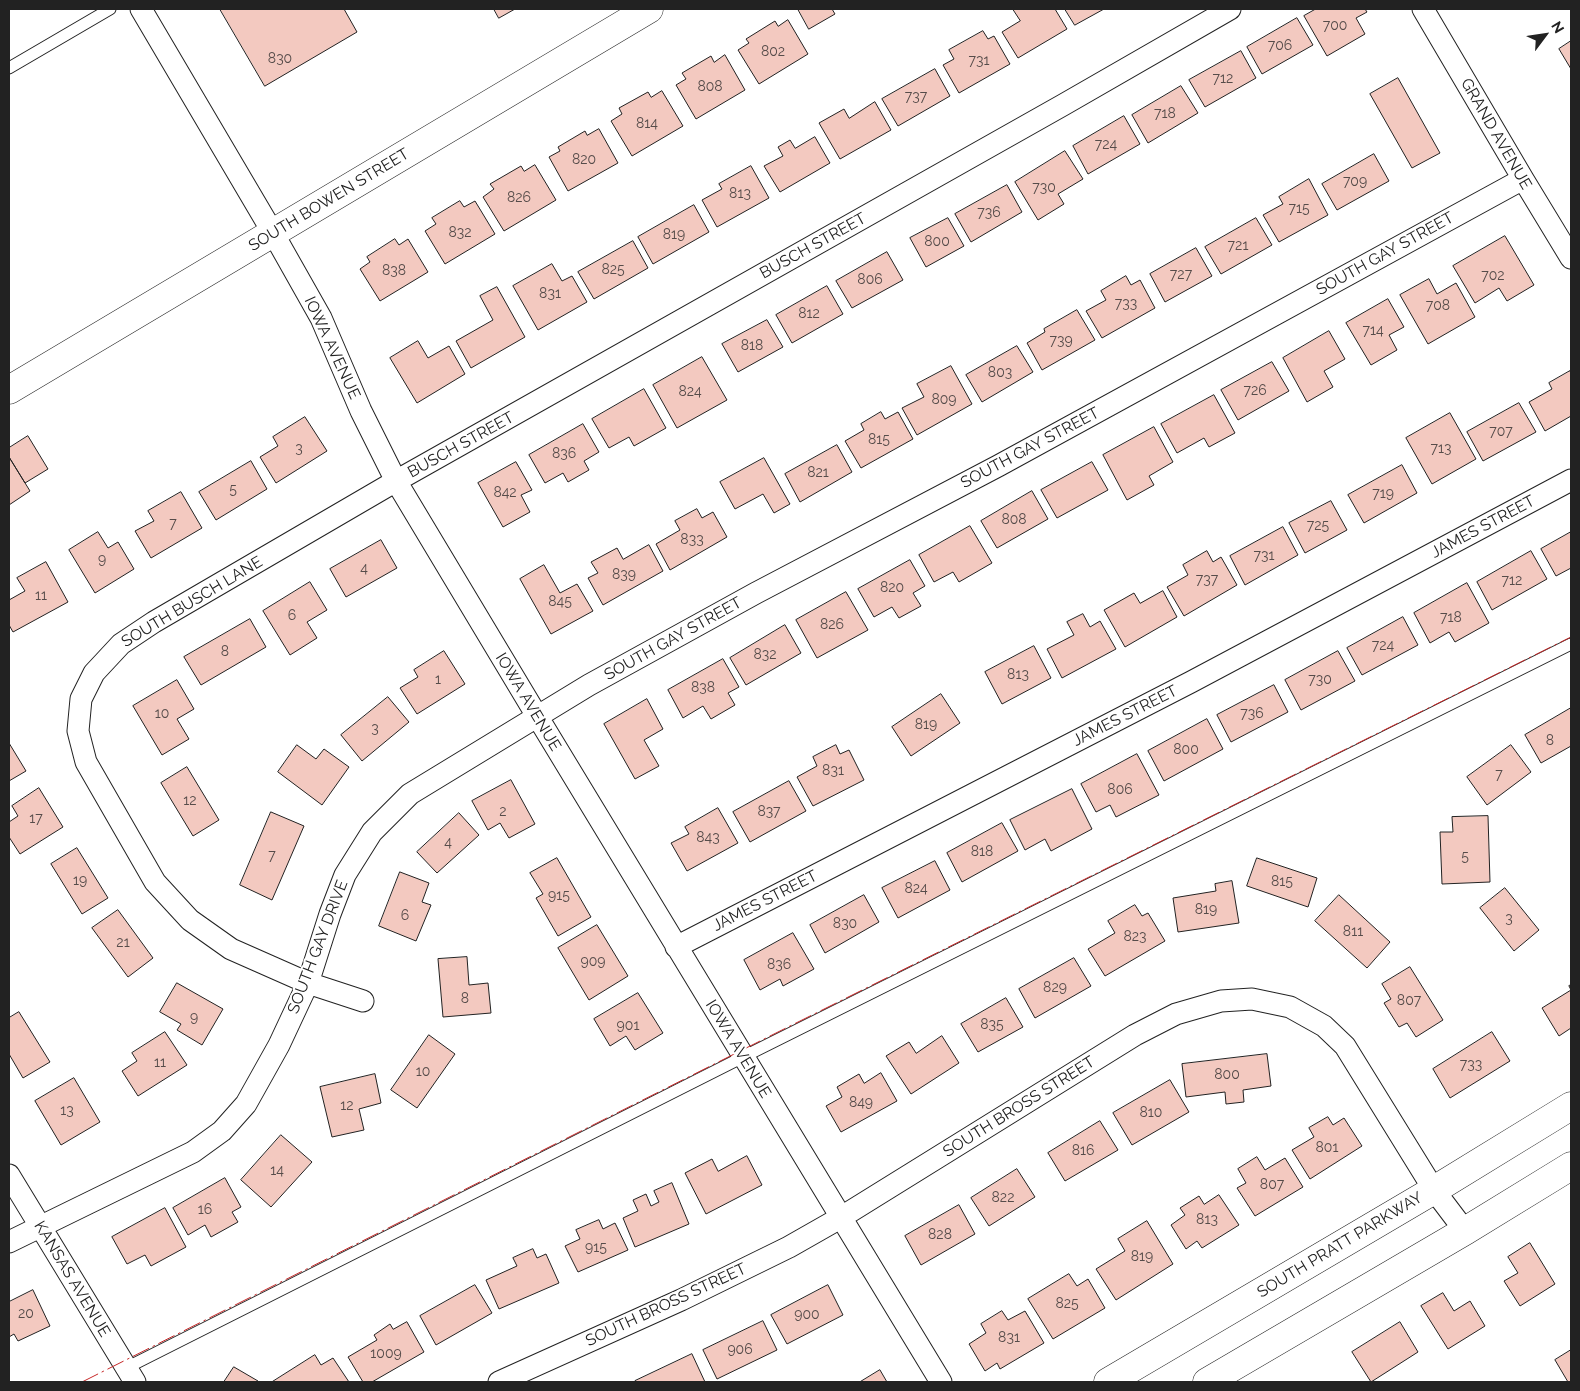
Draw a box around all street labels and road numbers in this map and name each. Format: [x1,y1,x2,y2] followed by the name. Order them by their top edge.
[1456,75,1536,193] street label: GRAND AVENUE
[245,144,413,256] street label: SOUTH BOWEN STREET
[1313,208,1457,300] street label: SOUTH GAY STREET
[757,209,869,283] street label: BUSCH STREET
[300,294,364,402] street label: IOWA AVENUE
[957,403,1103,493] street label: SOUTH GAY STREET
[405,408,517,482] street label: BUSCH STREET
[1428,492,1538,562] street label: JAMES STREET
[118,552,266,652] street label: SOUTH BUSCH LANE
[601,593,745,685] street label: SOUTH GAY STREET
[491,650,565,754] street label: IOWA AVENUE
[1069,681,1181,751] street label: JAMES STREET
[709,866,821,936] street label: JAMES STREET
[284,878,352,1016] street label: SOUTH GAY DRIVE
[701,997,775,1101] street label: IOWA AVENUE
[940,1052,1098,1162] street label: SOUTH BROSS STREET
[1254,1188,1426,1302] street label: SOUTH PRATT PARKWAY
[30,1217,114,1341] street label: KANSAS AVENUE
[583,1259,749,1351] street label: SOUTH BROSS STREET

